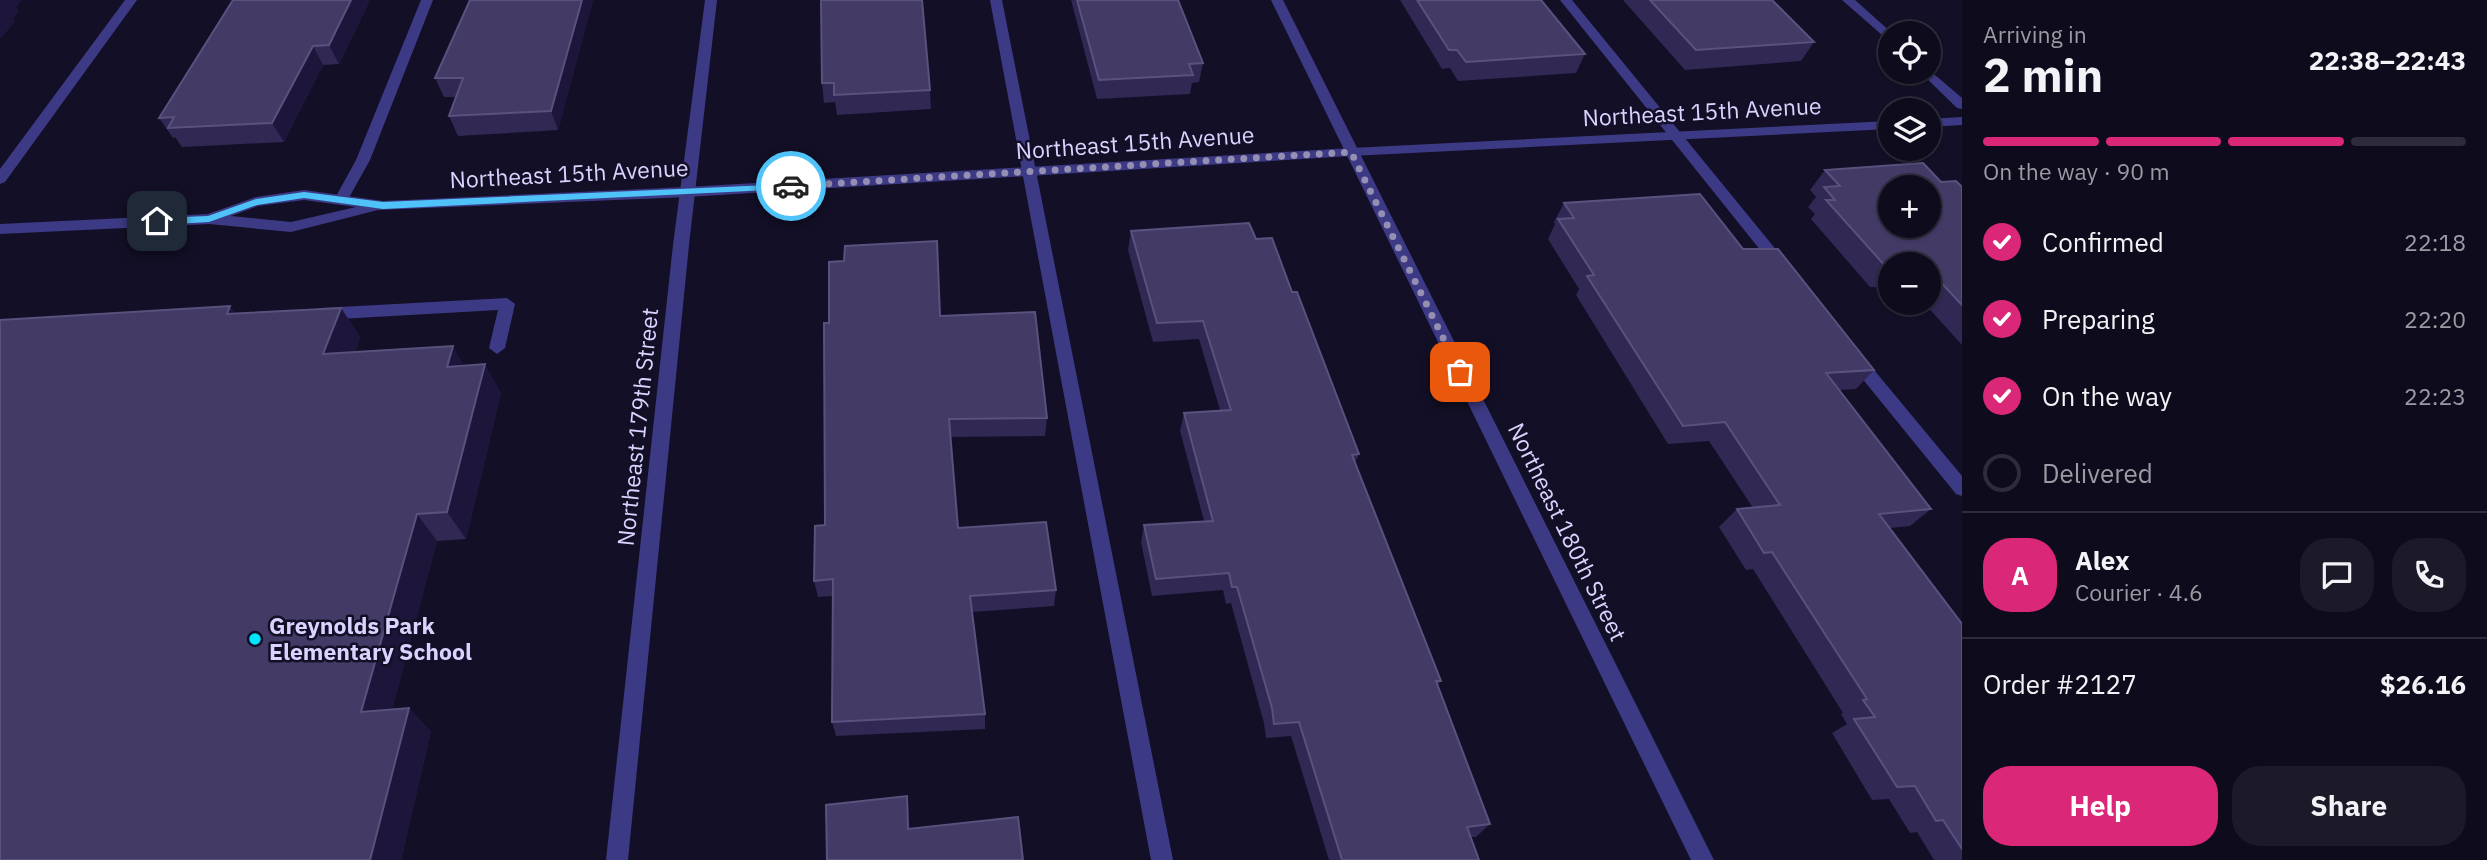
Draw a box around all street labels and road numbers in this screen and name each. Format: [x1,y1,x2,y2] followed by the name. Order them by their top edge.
[1582,90,1822,132] street label: Northeast 15th Avenue
[1015,119,1255,165] street label: Northeast 15th Avenue
[449,152,689,194] street label: Northeast 15th Avenue
[610,306,664,547] street label: Northeast 179th Street
[1502,417,1634,646] street label: Northeast 180th Street

